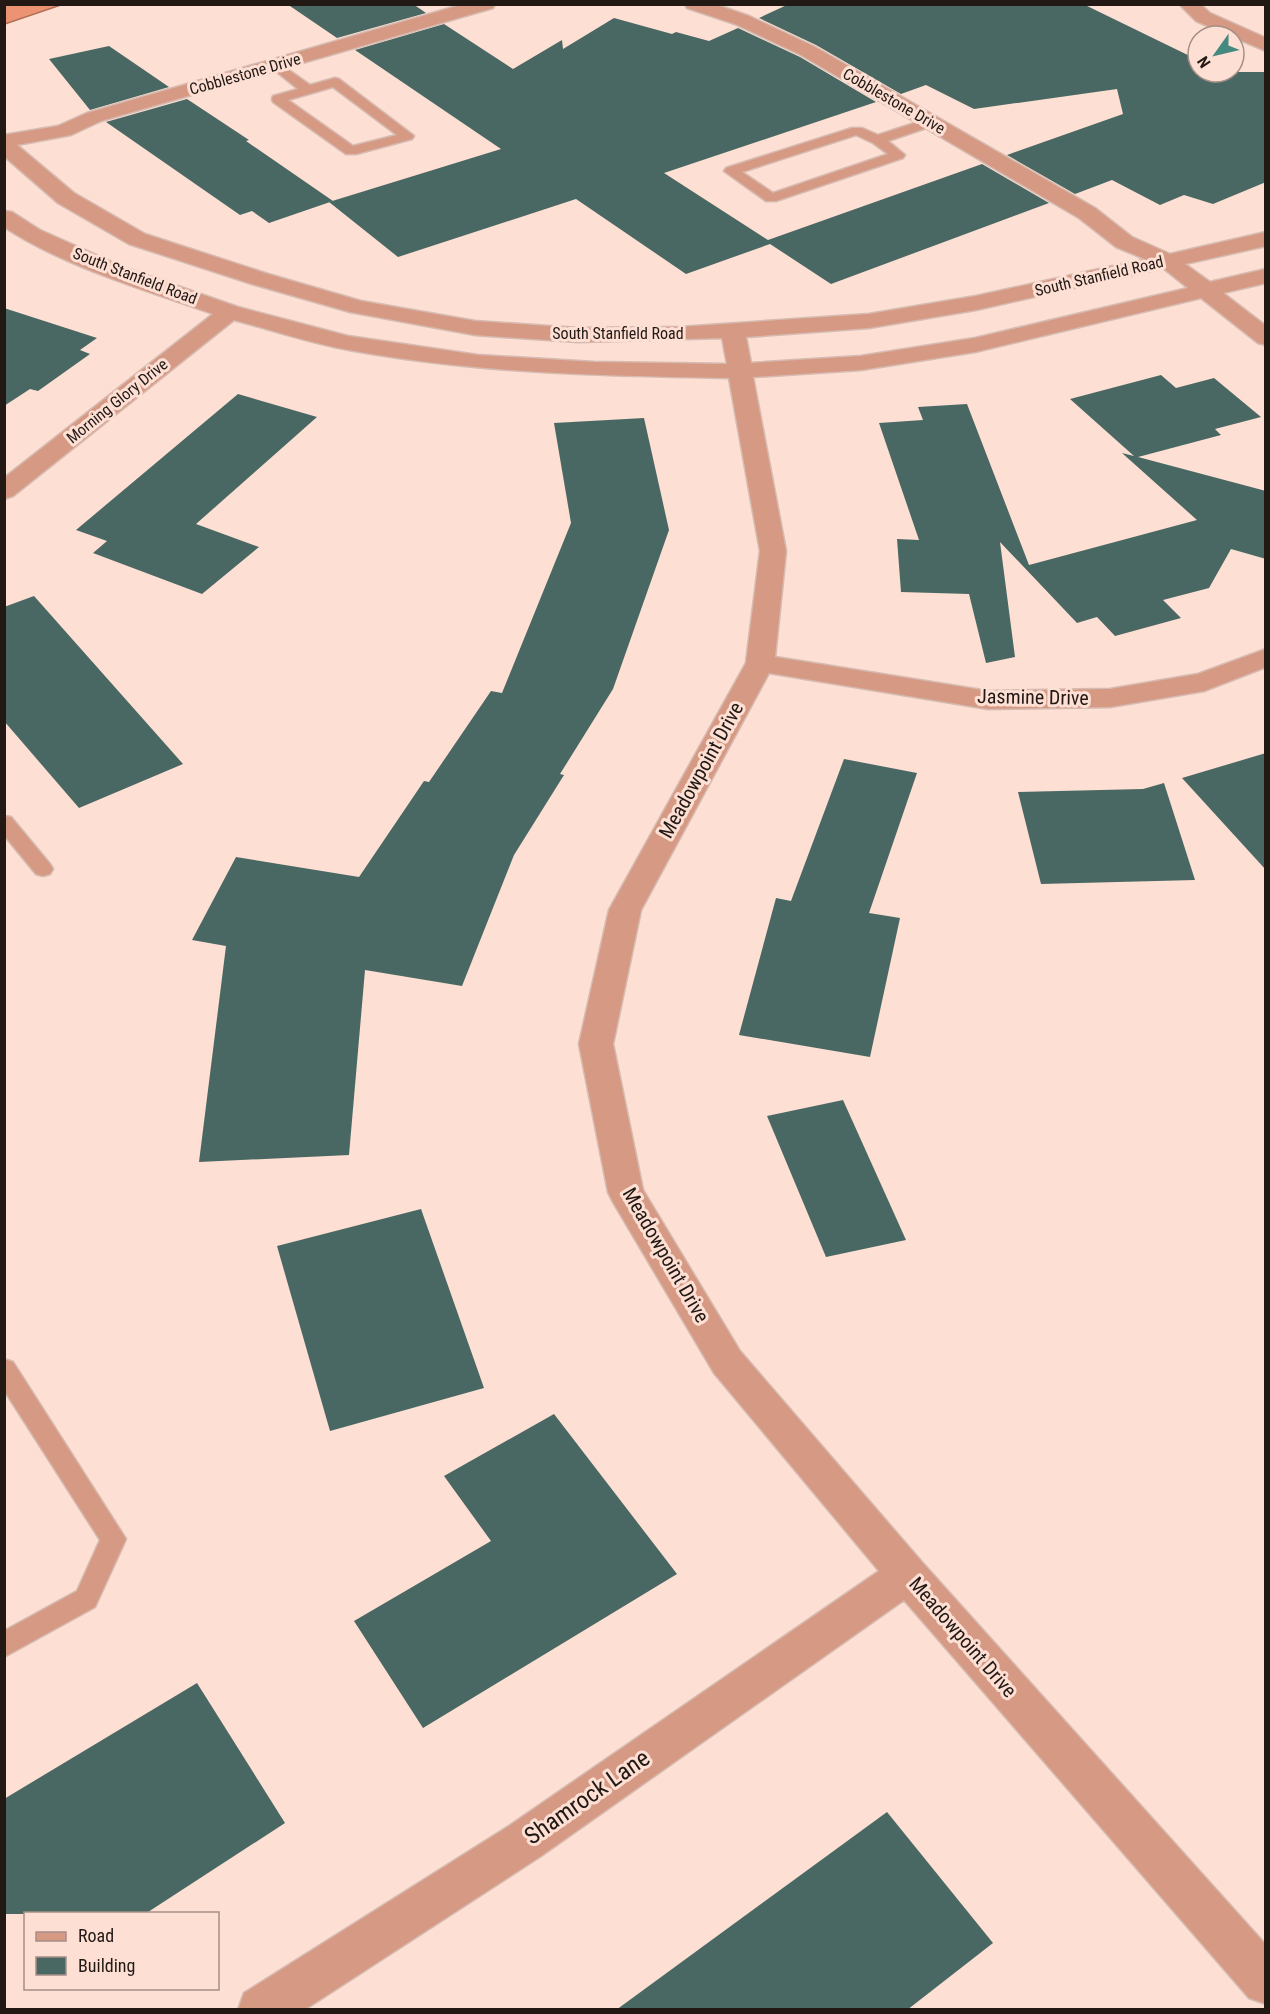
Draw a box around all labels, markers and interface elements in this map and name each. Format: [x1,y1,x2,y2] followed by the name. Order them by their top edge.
[1186,24,1246,84] north arrow
[187,49,303,99] street label: Cobblestone Drive
[1193,53,1215,71] text: N
[840,64,948,138] street label: Cobblestone Drive
[70,244,200,308] street label: South Stanfield Road
[1033,252,1165,300] street label: South Stanfield Road
[552,324,684,343] street label: South Stanfield Road
[63,355,171,447] street label: Morning Glory Drive
[977,684,1089,710] street label: Jasmine Drive
[654,698,748,842] street label: Meadowpoint Drive
[618,1183,714,1327] street label: Meadowpoint Drive
[904,1572,1022,1702] street label: Meadowpoint Drive
[519,1744,655,1850] street label: Shamrock Lane
[24,1912,219,1990] legend
[78,1925,114,1946] text: Road
[78,1955,135,1976] text: Building

